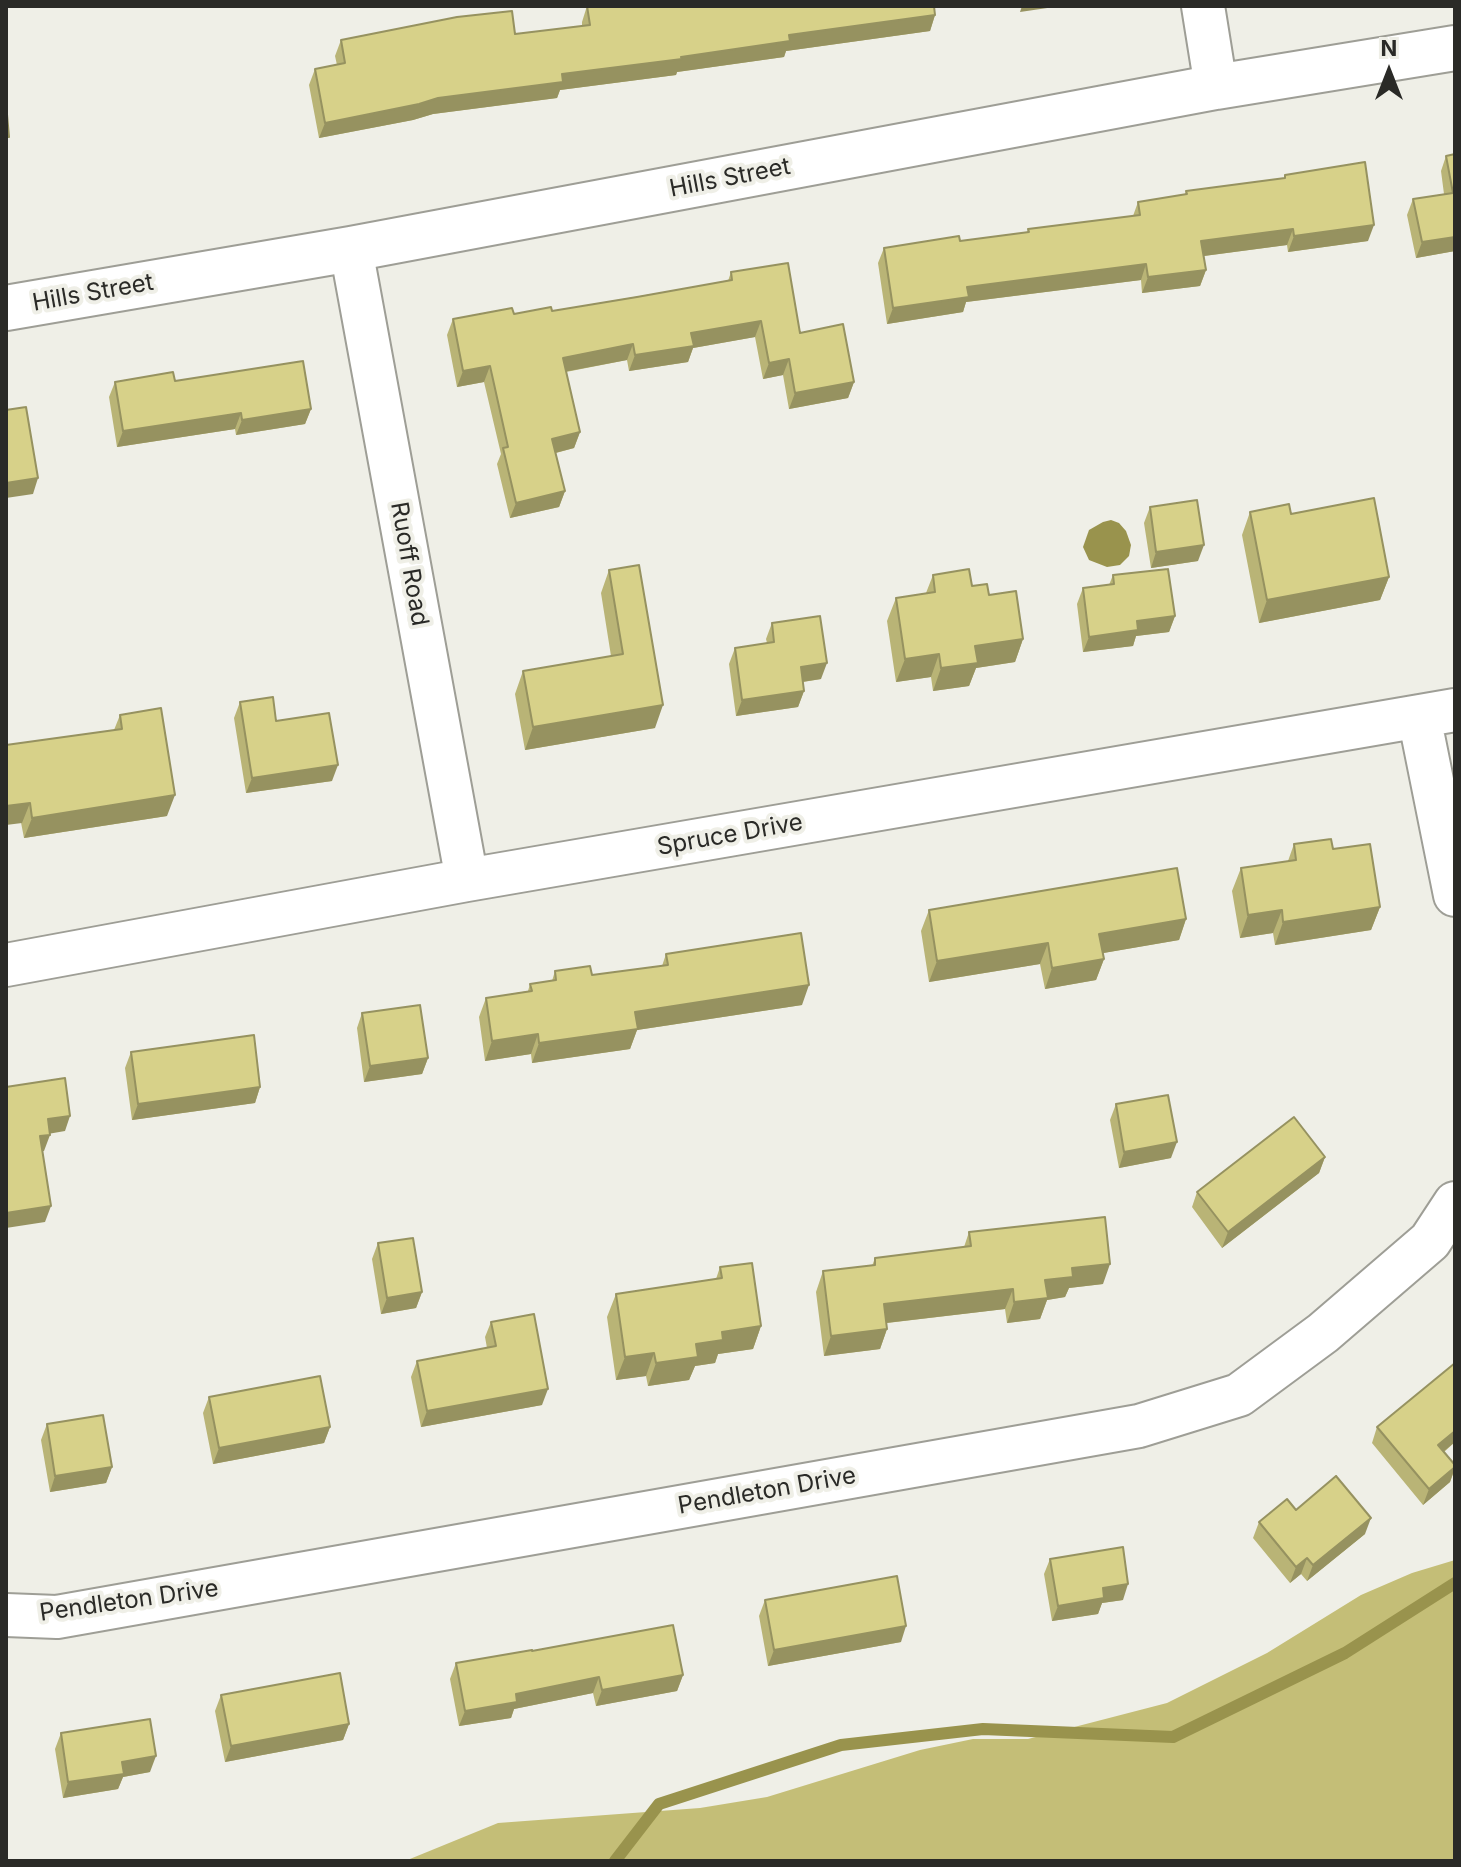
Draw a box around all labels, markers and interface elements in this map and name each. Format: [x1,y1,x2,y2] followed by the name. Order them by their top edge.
[1349,32,1429,112] north arrow
[1381,35,1397,61] text: N
[667,152,793,204] street label: Hills Street
[30,268,156,318] street label: Hills Street
[384,500,434,628] street label: Ruoff Road
[655,808,805,862] street label: Spruce Drive
[676,1461,858,1521] street label: Pendleton Drive
[38,1574,220,1628] street label: Pendleton Drive

